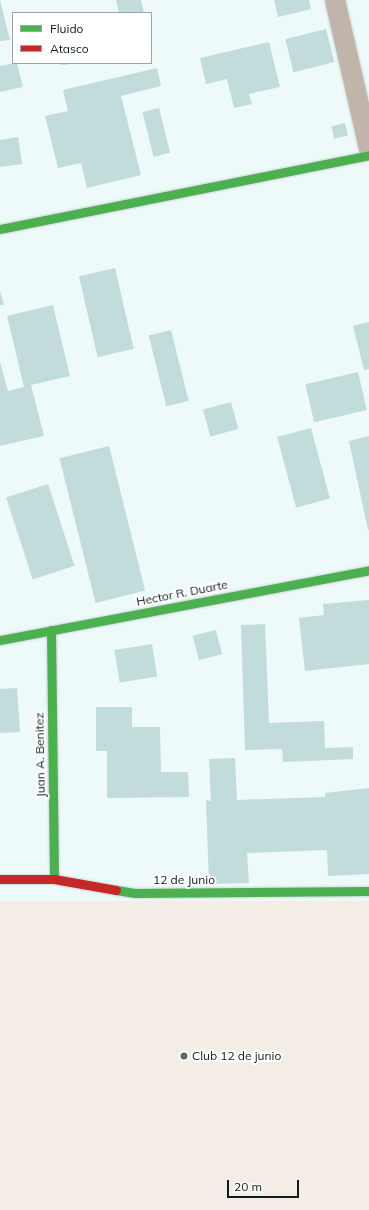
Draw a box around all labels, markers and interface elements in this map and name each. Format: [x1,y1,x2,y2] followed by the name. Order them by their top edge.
[12,12,152,64] legend
[50,21,83,36] text: Fluido
[50,41,89,56] text: Atasco
[135,577,229,609] street label: Hector R. Duarte
[32,713,48,797] street label: Juan A. Benitez
[153,873,215,887] street label: 12 de Junio
[192,1049,281,1063] place label: Club 12 de junio
[179,1051,189,1061] marker: Club 12 de junio
[229,1172,301,1198] scale bar
[234,1179,262,1194] text: 20 m

